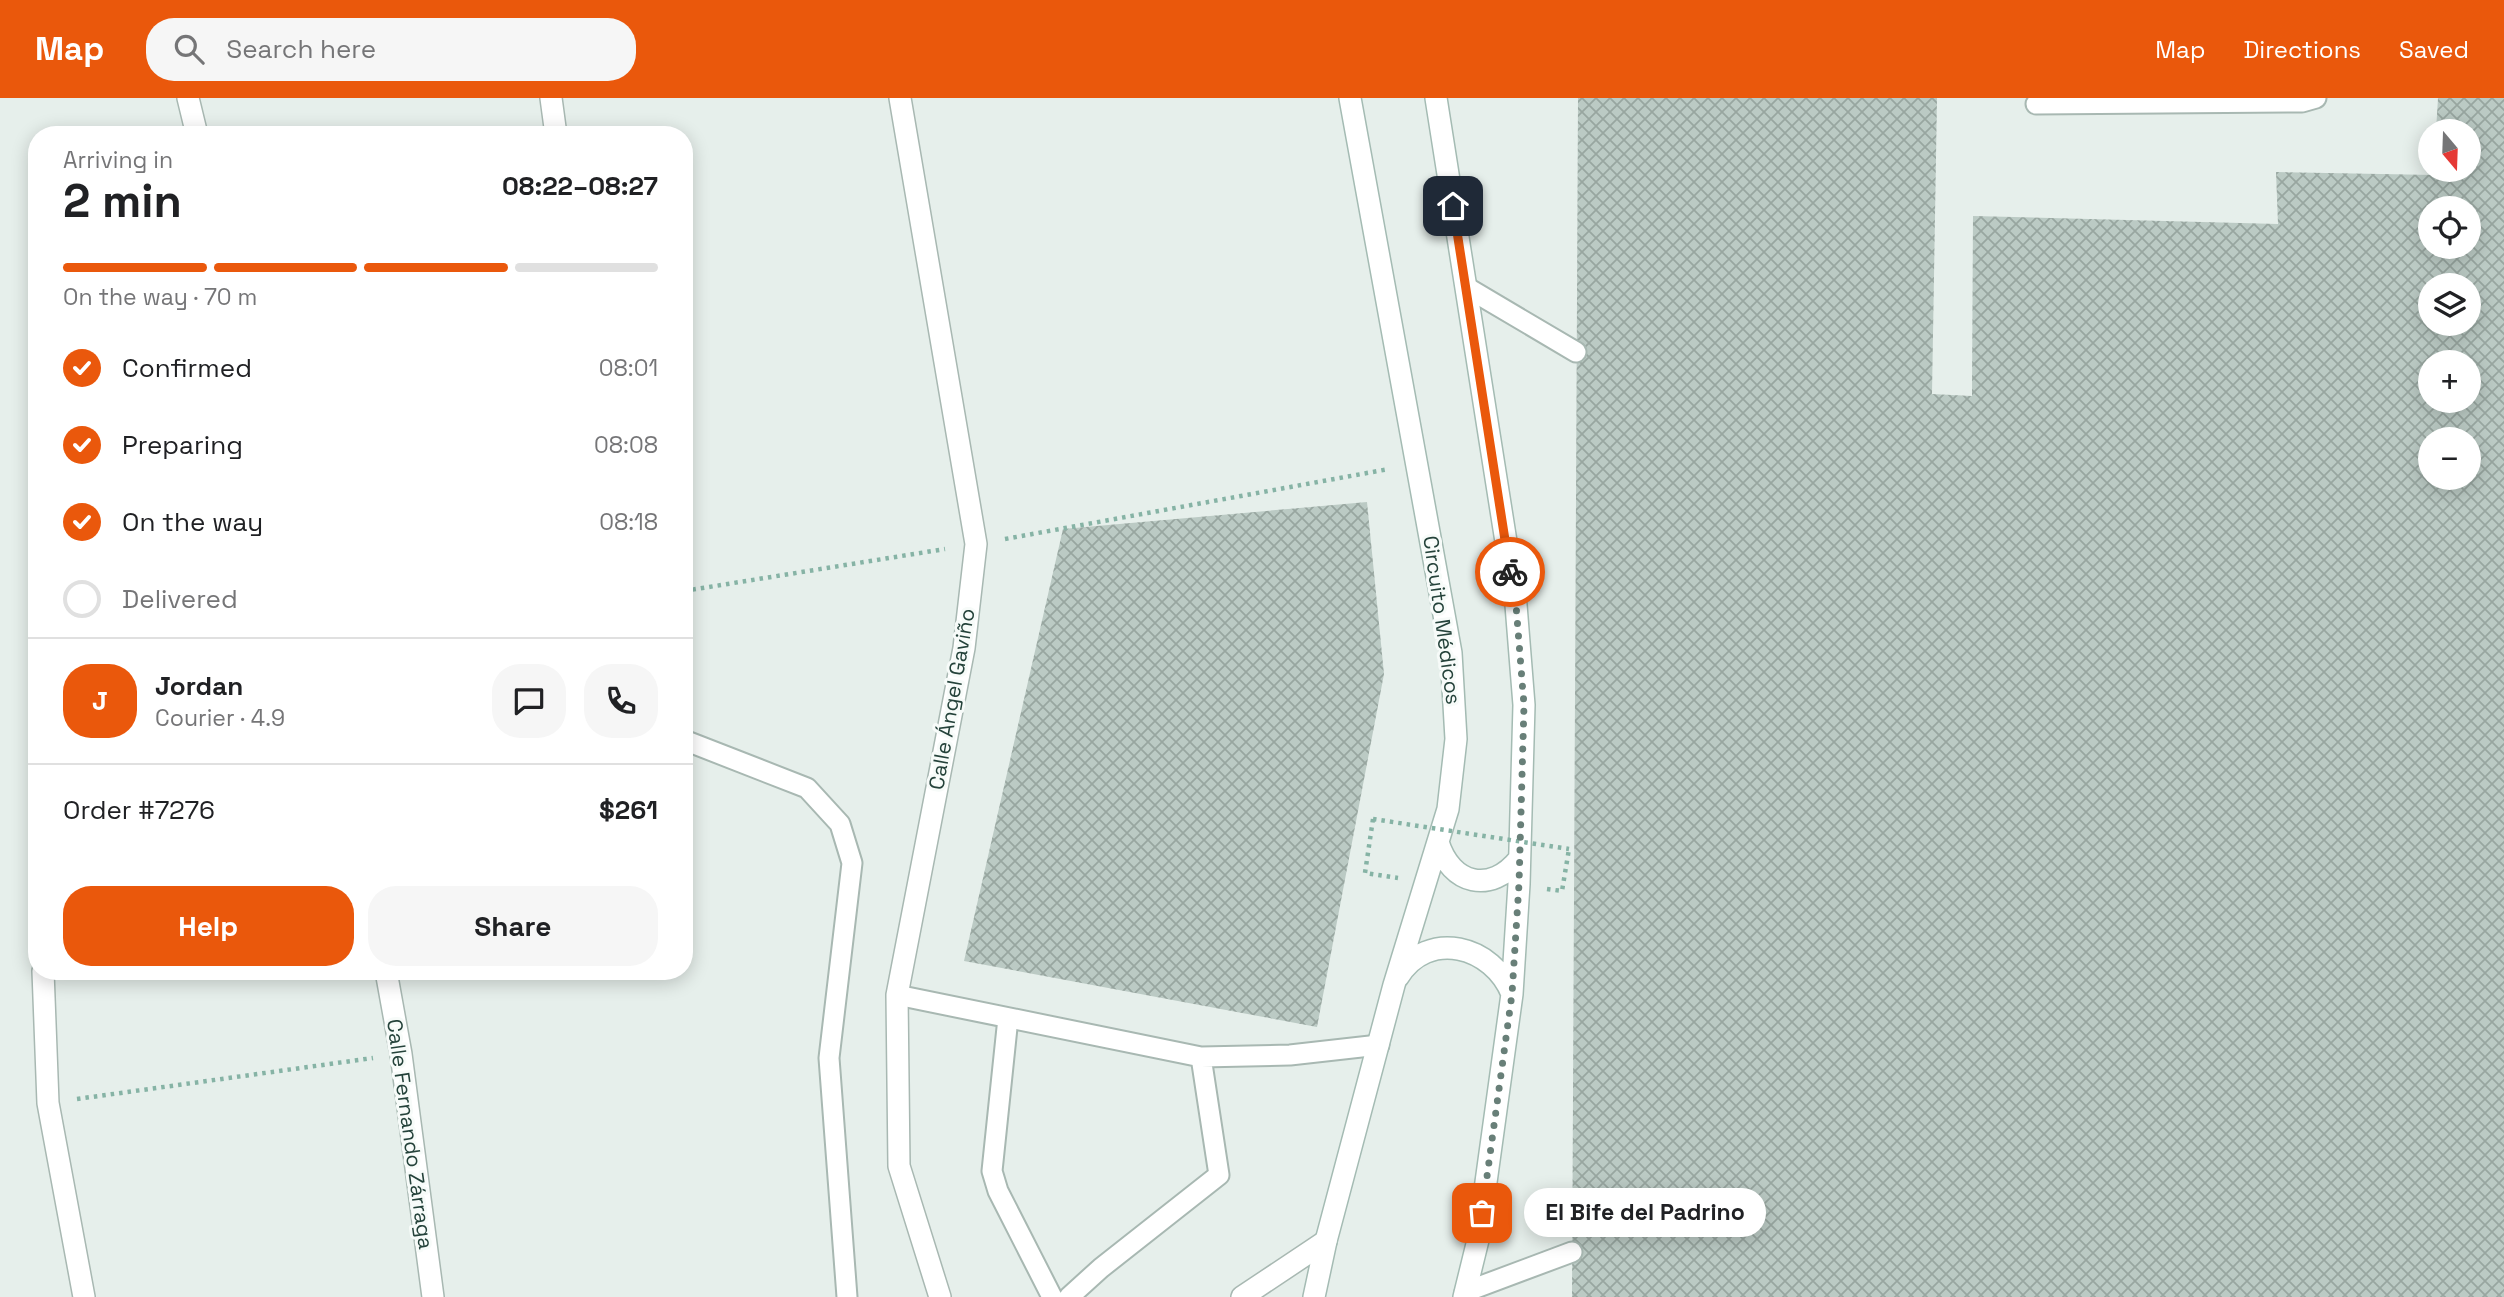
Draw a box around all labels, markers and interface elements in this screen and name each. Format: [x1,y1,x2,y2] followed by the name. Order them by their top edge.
[146,18,636,81] search box
[35,28,104,70] text: Map
[170,30,208,68] icon: search
[226,32,376,66] text: Search here
[2155,34,2205,65] text: Map
[2243,34,2361,65] text: Directions
[2399,34,2469,65] text: Saved
[2418,119,2482,182] north arrow
[2418,119,2481,490] map controls
[63,145,173,175] text: Arriving in
[502,169,658,203] text: 08:22–08:27
[63,172,182,230] text: 2 min
[1423,176,1483,236] pin
[1434,187,1472,225] icon: home
[2418,196,2481,259] button: locate
[2418,273,2481,336] button: layers
[63,282,257,312] text: On the way · 70 m
[63,349,101,387] icon: check
[2418,350,2481,413] button: +
[122,351,252,385] text: Confirmed
[599,353,658,383] text: 08:01
[63,426,101,464] icon: check
[2418,427,2481,490] button: −
[122,428,243,462] text: Preparing
[594,430,658,460] text: 08:08
[63,503,101,541] icon: check
[122,505,263,539] text: On the way
[599,507,658,537] text: 08:18
[1417,534,1468,706] street label: Circuito Médicos
[1475,537,1545,607] courier
[1491,553,1529,591] icon: bike
[122,582,238,616] text: Delivered
[922,606,981,792] street label: Calle Ángel Gaviño
[492,664,566,738] button: chat
[584,664,658,738] button: phone
[155,669,243,703] text: Jordan
[92,684,108,718] text: J
[155,703,285,733] text: Courier · 4.9
[63,793,215,827] text: Order #7276
[599,793,658,827] text: $261
[63,886,354,966] button: Help
[368,886,658,966] button: Share
[381,1017,440,1251] street label: Calle Fernando Zárraga
[1452,1183,1512,1243] pin
[1524,1188,1766,1238] callout: El Bife del Padrino
[1463,1194,1501,1232] icon: bag
[1545,1197,1745,1227] text: El Bife del Padrino

